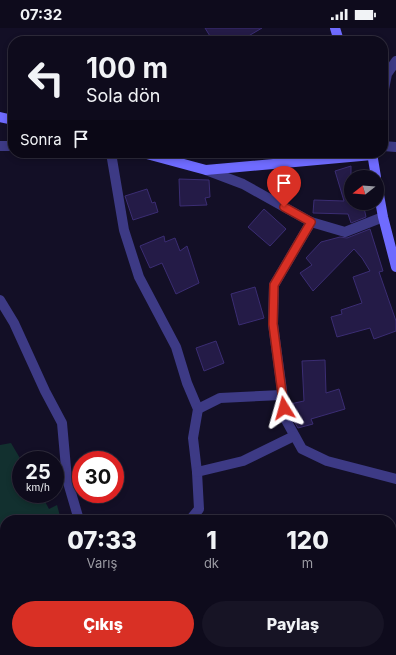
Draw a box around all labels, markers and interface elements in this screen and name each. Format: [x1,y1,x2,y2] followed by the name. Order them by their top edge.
[20,5,62,24] text: 07:32
[86,51,168,85] text: 100 m
[20,52,72,104] icon: left
[86,85,160,106] text: Sola dön
[70,128,92,150] icon: arrive
[20,130,62,149] text: Sonra
[267,166,301,207] pin
[344,170,384,210] north arrow
[344,170,384,210] map controls
[273,172,295,194] icon: arrive
[263,387,305,429] position arrow
[72,451,124,503] speed limit sign: 30
[25,460,51,484] text: 25
[26,481,50,493] text: km/h
[67,526,137,555] text: 07:33
[206,526,217,555] text: 1
[286,526,329,555] text: 120
[87,555,117,571] text: Varış
[204,555,219,571] text: dk
[302,555,313,571] text: m
[12,601,194,647] button: Çıkış
[202,601,384,647] button: Paylaş

